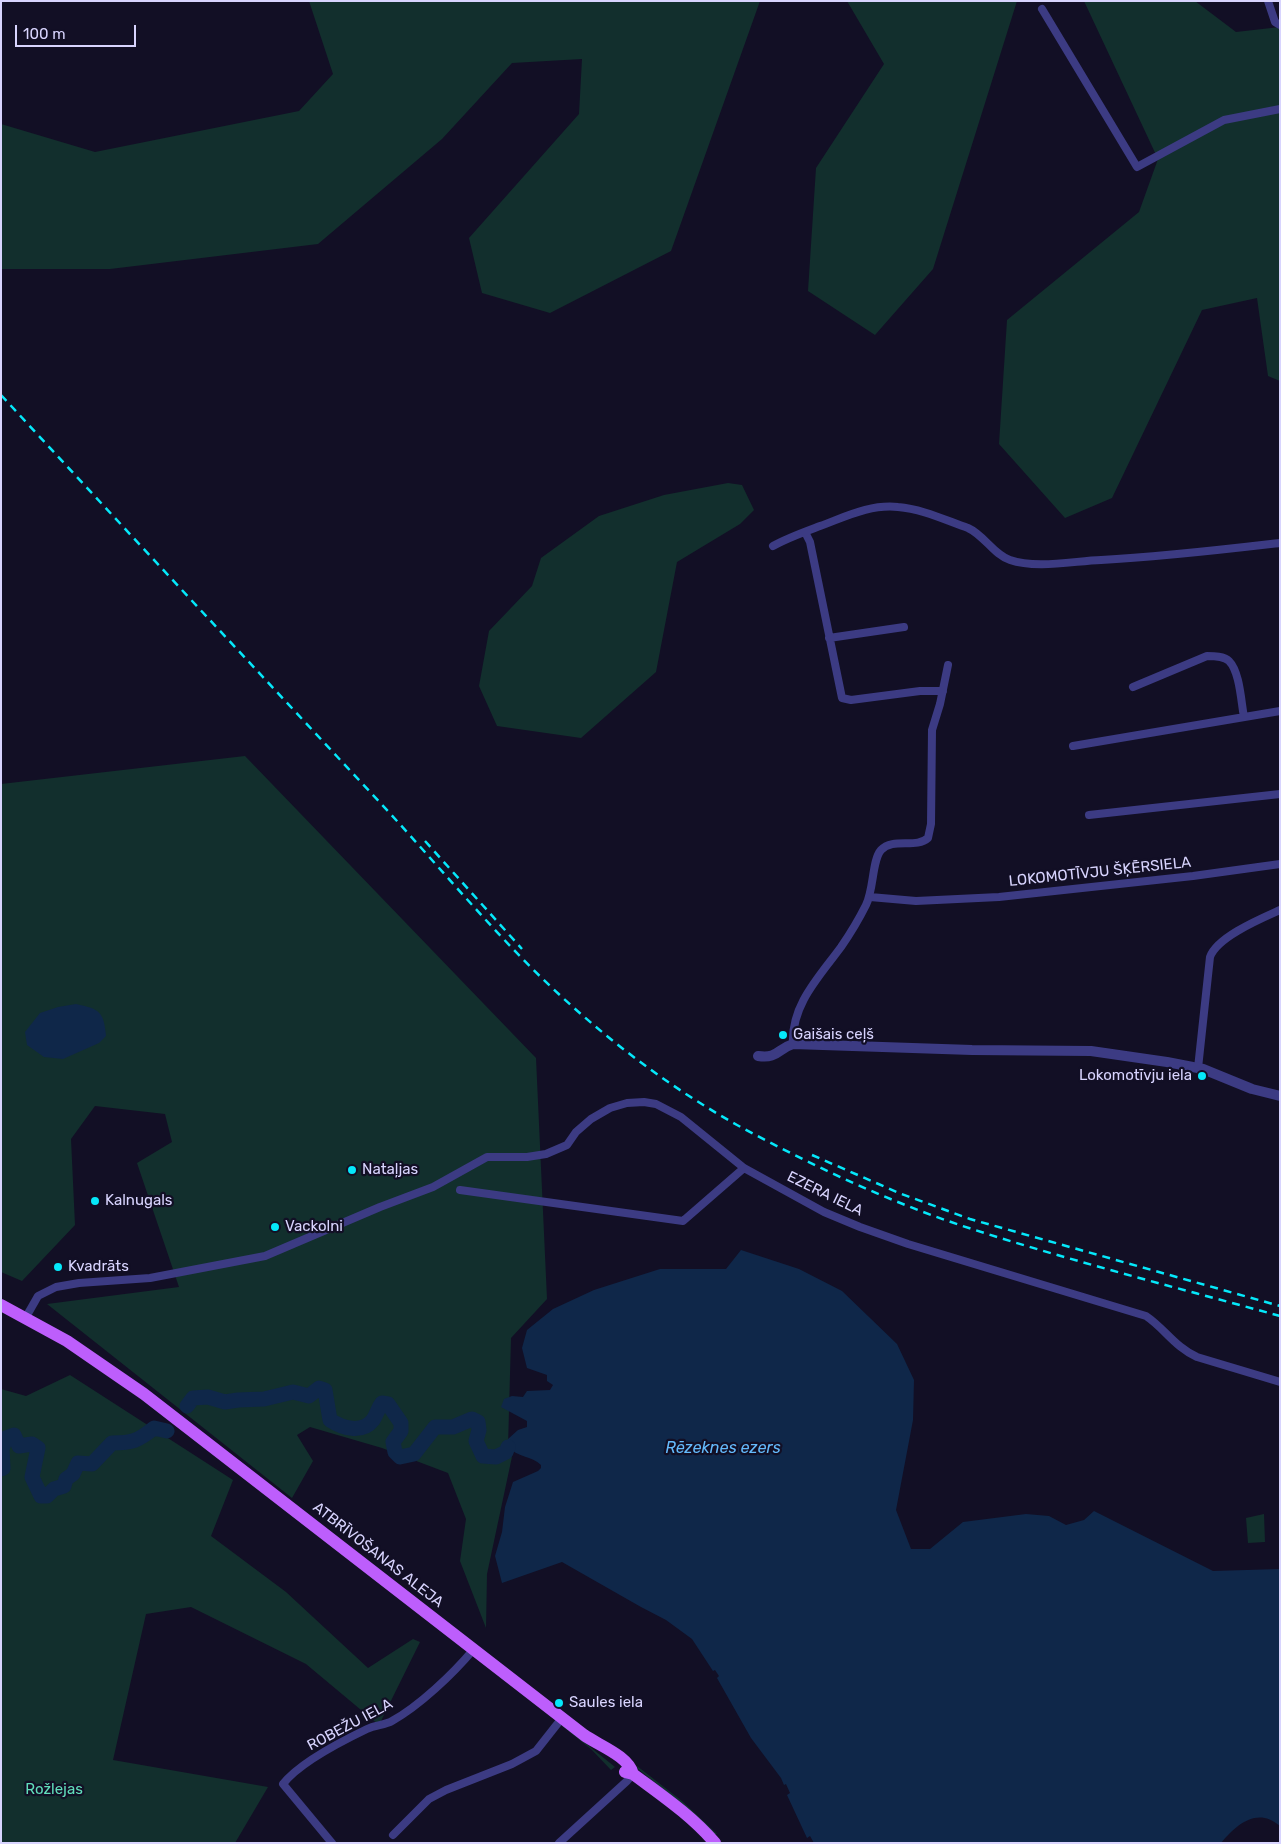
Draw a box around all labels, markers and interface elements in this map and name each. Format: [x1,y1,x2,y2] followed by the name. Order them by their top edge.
[18,15,139,47] scale bar
[23,25,65,43] text: 100 m
[1008,853,1192,891] street label: LOKOMOTĪVJU ŠĶĒRSIELA
[793,1026,874,1044] place label: Gaišais ceļš
[777,1029,789,1041] marker: Gaišais ceļš
[1079,1067,1192,1085] place label: Lokomotīvju iela
[1196,1070,1208,1082] marker: Lokomotīvju iela
[362,1161,418,1179] place label: Nataļjas
[346,1164,358,1176] marker: Nataļjas
[784,1168,866,1220] street label: EZERA IELA
[105,1192,172,1210] place label: Kalnugals
[89,1195,101,1207] marker: Kalnugals
[285,1218,343,1236] place label: Vackolni
[269,1221,281,1233] marker: Vackolni
[68,1258,129,1276] place label: Kvadrāts
[52,1261,64,1273] marker: Kvadrāts
[665,1438,781,1458] water label: Rēzeknes ezers
[309,1498,447,1612] street label: ATBRĪVOŠANAS ALEJA
[569,1694,643,1712] place label: Saules iela
[304,1695,396,1755] street label: ROBEŽU IELA
[553,1697,565,1709] marker: Saules iela
[25,1781,83,1799] park label: Rožlejas

